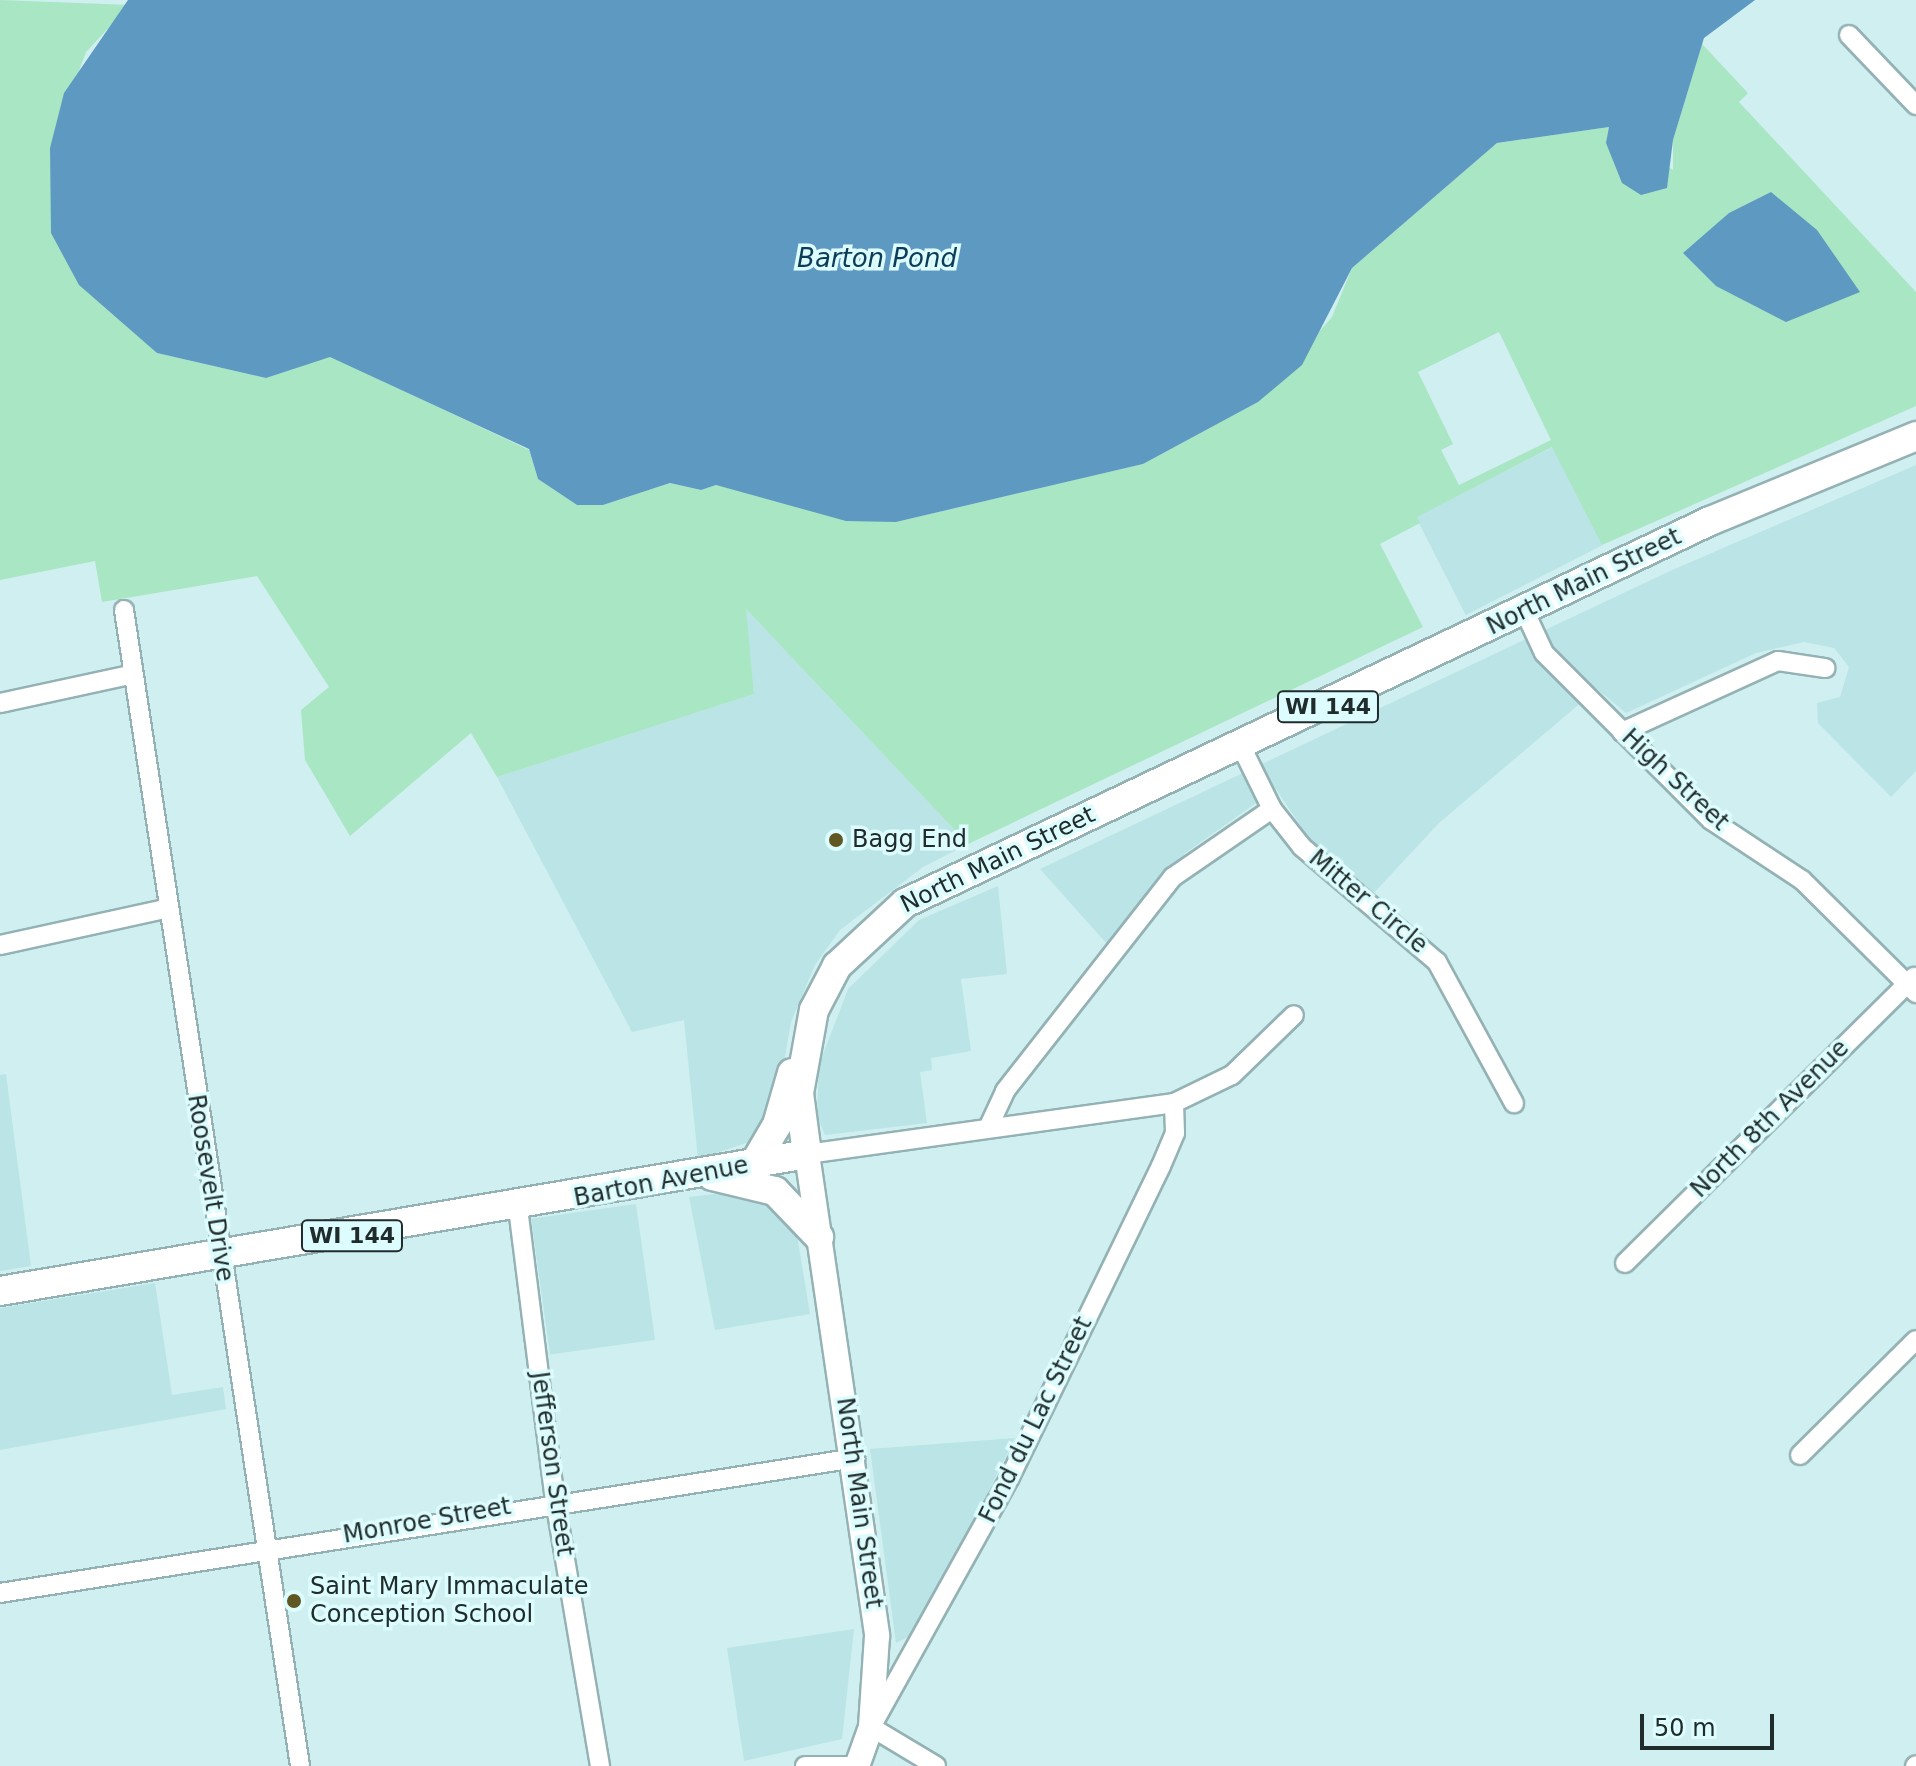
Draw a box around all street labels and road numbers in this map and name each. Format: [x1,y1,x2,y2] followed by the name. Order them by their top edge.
[1482,522,1686,642] street label: North Main Street
[1276,689,1380,725] road number: WI 144
[1616,723,1734,837] street label: High Street
[896,800,1100,920] street label: North Main Street
[1303,844,1433,960] street label: Mitter Circle
[1685,1034,1855,1204] street label: North 8th Avenue
[181,1092,239,1284] street label: Roosevelt Drive
[571,1151,751,1213] street label: Barton Avenue
[300,1218,404,1254] road number: WI 144
[974,1312,1098,1528] street label: Fond du Lac Street
[525,1370,579,1558] street label: Jefferson Street
[830,1396,888,1610] street label: North Main Street
[341,1492,513,1550] street label: Monroe Street

